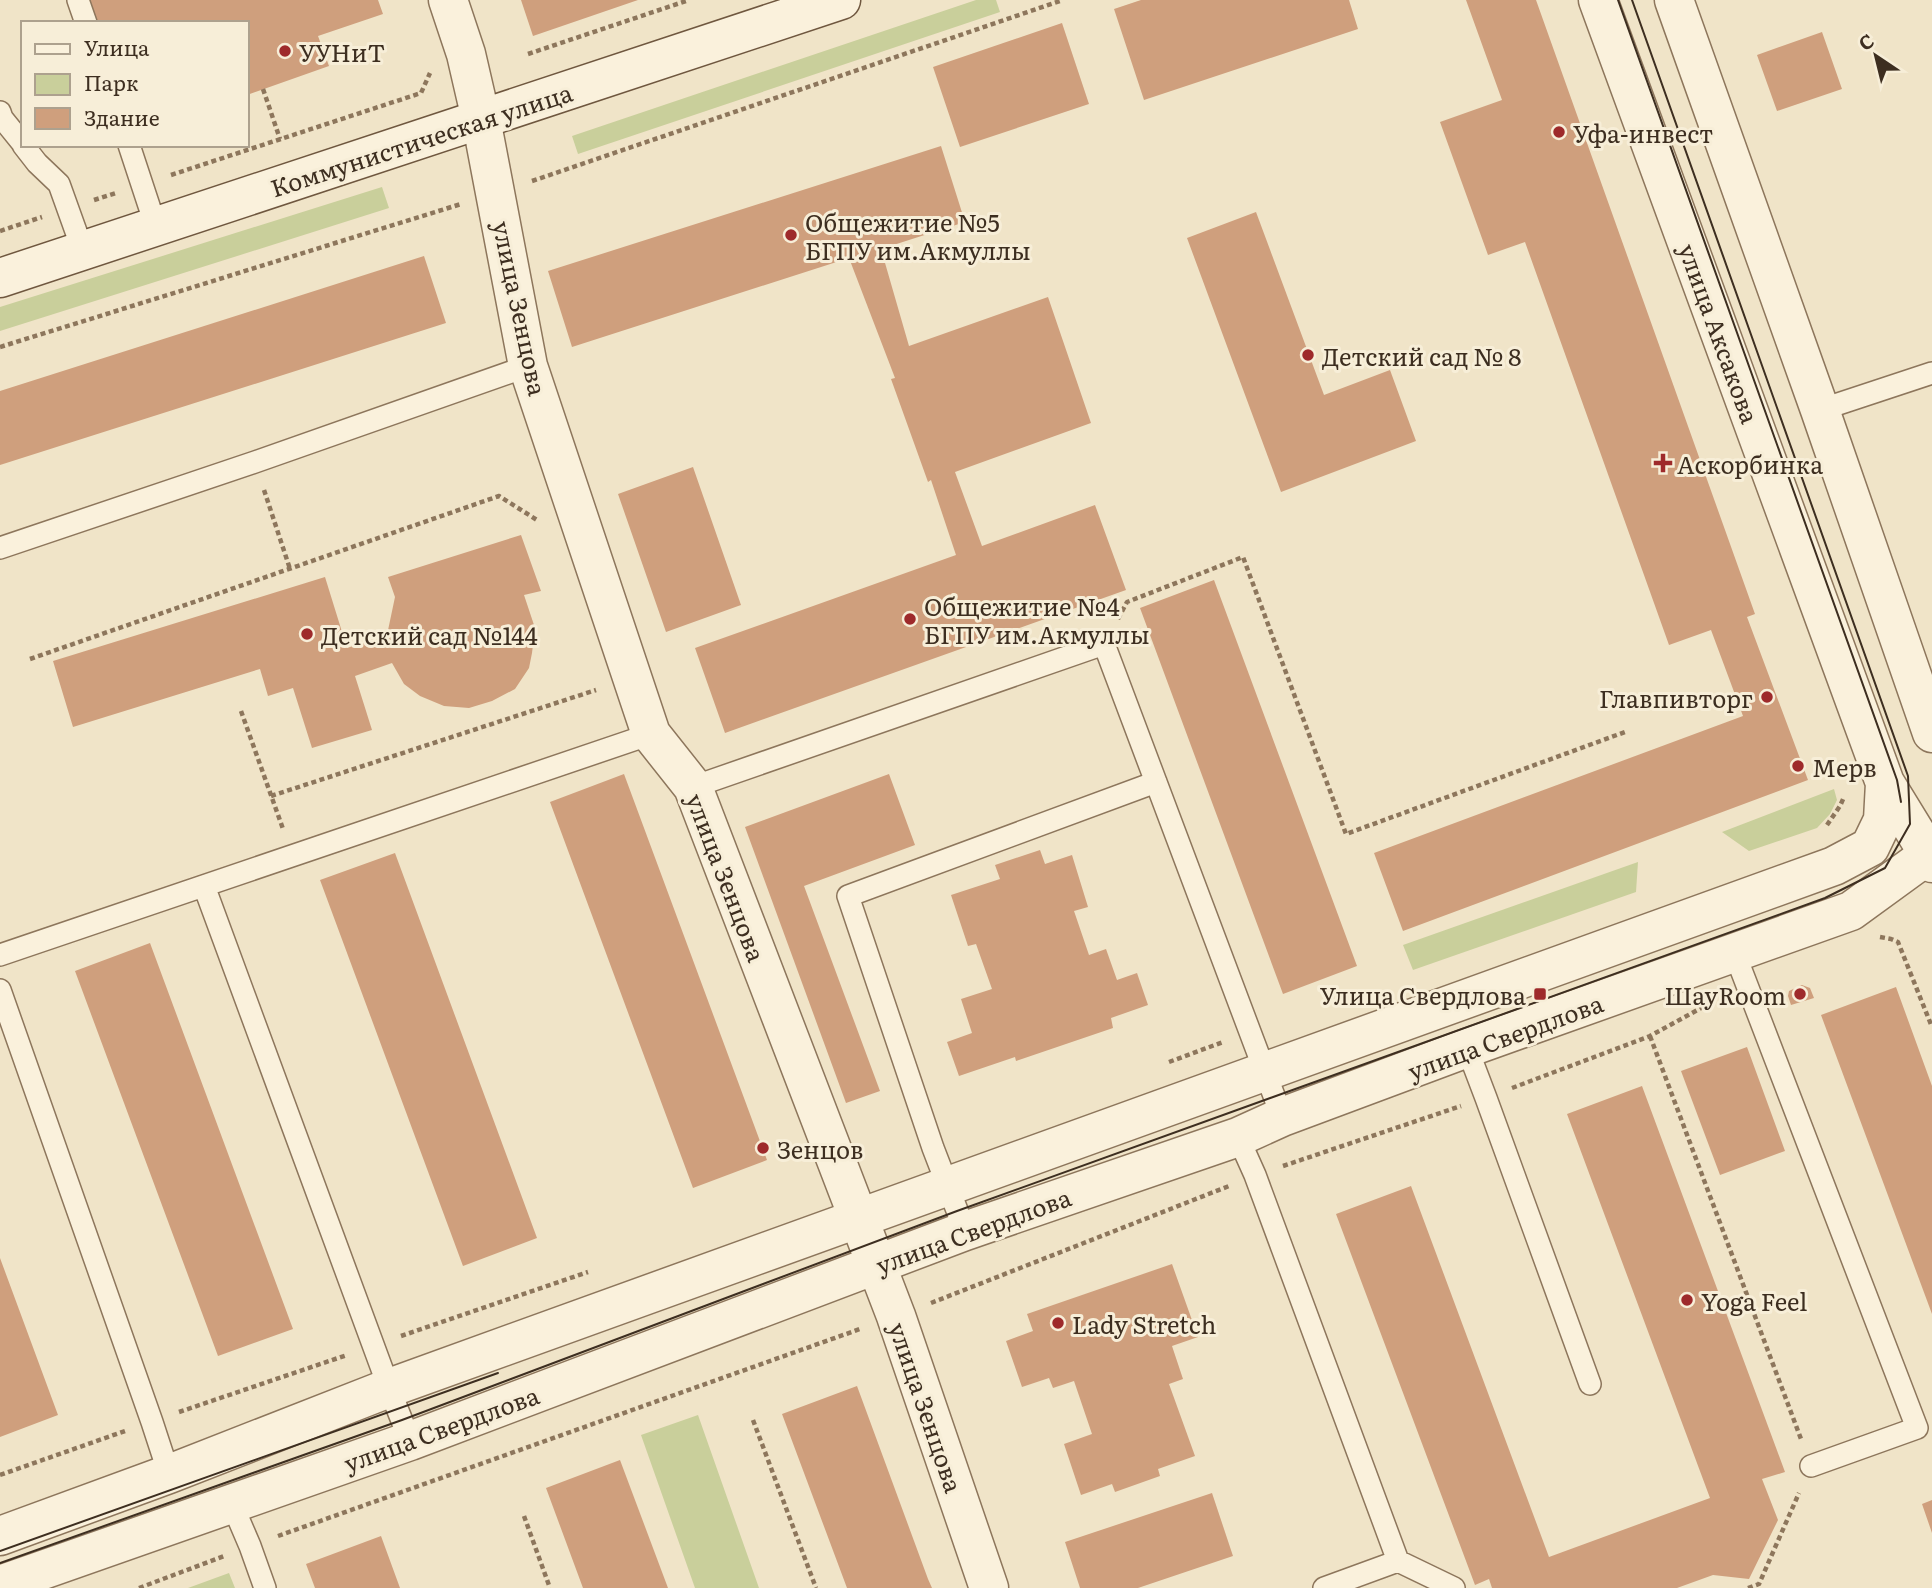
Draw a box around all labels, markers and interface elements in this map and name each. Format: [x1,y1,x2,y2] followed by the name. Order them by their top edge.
[21,21,248,147] legend
[1841,21,1911,91] north arrow
[1852,26,1879,57] text: С
[84,31,150,62] text: Улица
[299,34,385,69] place label: УУНиТ
[277,43,293,59] marker: УУНиТ
[84,66,139,97] text: Парк
[266,74,576,204] street label: Коммунистическая улица
[84,101,160,132] text: Здание
[1573,115,1713,150] place label: Уфа-инвест
[1551,124,1567,140] marker: Уфа-инвест
[805,204,1031,267] place label: Общежитие №5 БГПУ им.Акмуллы
[485,217,557,399] street label: улица Зенцова
[783,227,799,243] marker: Общежитие №5 БГПУ им.Акмуллы
[1671,238,1769,428] street label: улица Аксакова
[1322,338,1522,373] place label: Детский сад № 8
[1300,347,1316,363] marker: Детский сад № 8
[1677,446,1823,481] place label: Аскорбинка
[1655,455,1671,471] marker: Аскорбинка
[924,588,1150,651] place label: Общежитие №4 БГПУ им.Акмуллы
[902,611,918,627] marker: Общежитие №4 БГПУ им.Акмуллы
[321,617,538,652] place label: Детский сад №144
[299,626,315,642] marker: Детский сад №144
[1599,680,1753,715] place label: Главпивторг
[1759,689,1775,705] marker: Главпивторг
[1812,749,1877,784] place label: Мерв
[1790,758,1806,774] marker: Мерв
[679,788,775,966] street label: улица Зенцова
[1320,977,1526,1012] place label: Улица Свердлова
[1665,977,1786,1012] place label: ШауRoom
[1403,984,1608,1088] street label: улица Свердлова
[1532,986,1548,1002] marker: Улица Свердлова
[1792,986,1808,1002] marker: ШауRoom
[777,1131,863,1166] place label: Зенцов
[755,1140,771,1156] marker: Зенцов
[871,1178,1076,1282] street label: улица Свердлова
[1701,1283,1807,1318] place label: Yoga Feel
[1679,1292,1695,1308] marker: Yoga Feel
[1072,1306,1216,1341] place label: Lady Stretch
[1050,1315,1066,1331] marker: Lady Stretch
[882,1317,973,1497] street label: улица Зенцова
[339,1376,544,1480] street label: улица Свердлова

